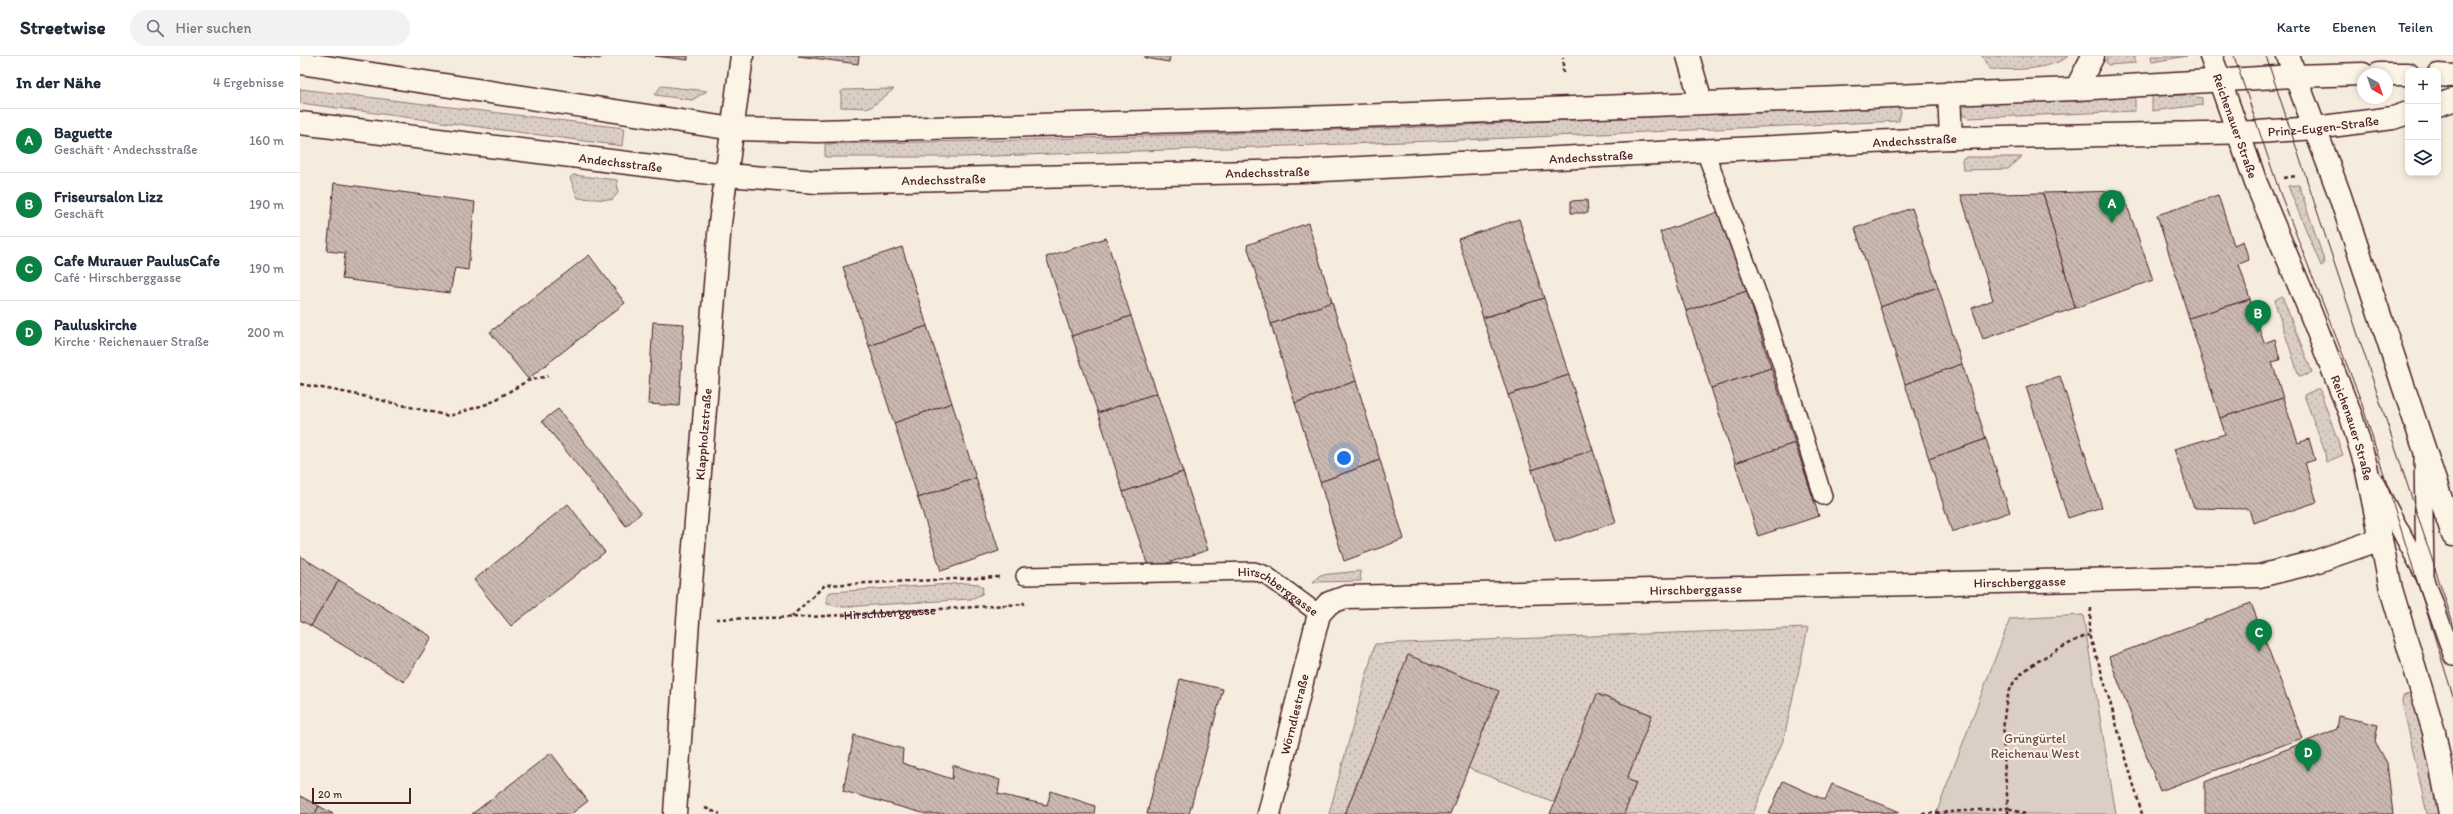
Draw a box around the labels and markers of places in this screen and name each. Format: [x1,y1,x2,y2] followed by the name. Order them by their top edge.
[2099,190,2125,223] pin: A
[2245,300,2271,333] pin: B
[2246,619,2272,652] pin: C
[2295,739,2321,772] pin: D

